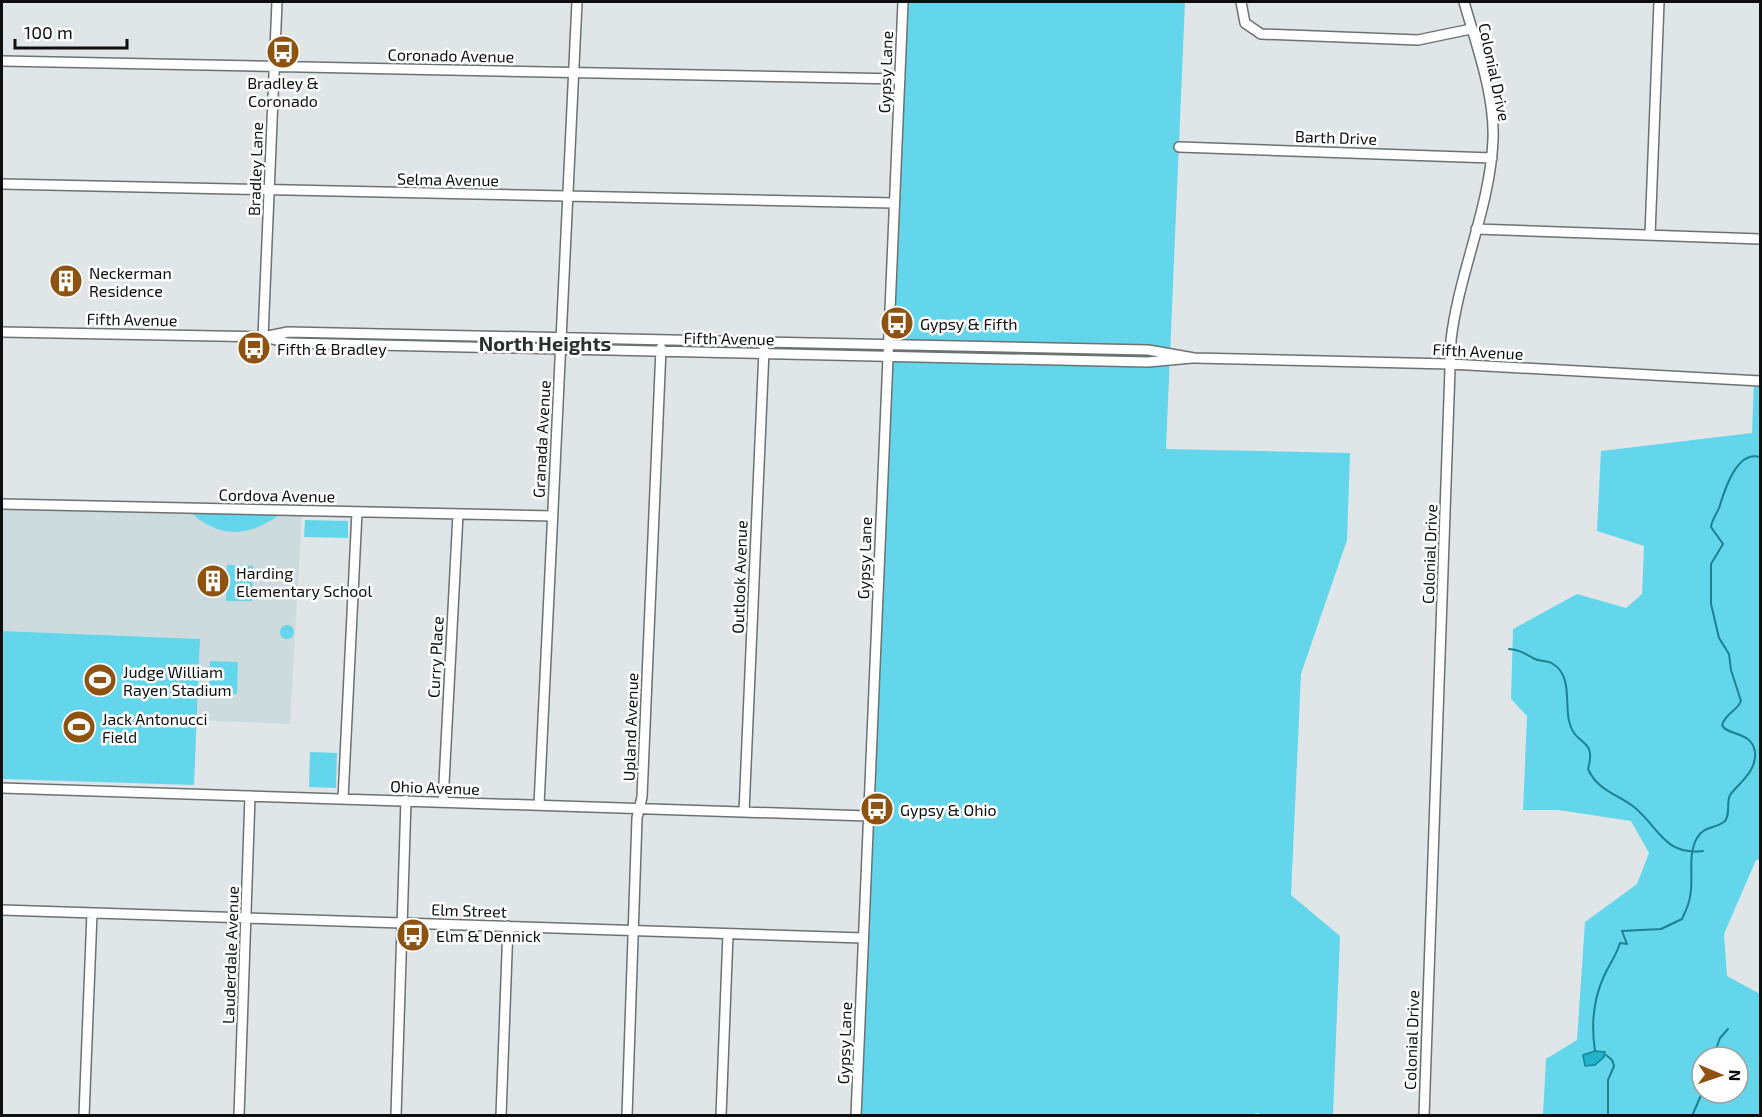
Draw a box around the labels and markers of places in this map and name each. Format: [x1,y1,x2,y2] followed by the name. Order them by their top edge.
[265,34,301,70] bus stop icon: Bradley & Coronado
[247,73,319,110] place label: Bradley & Coronado
[48,263,84,299] building icon: Neckerman Residence
[89,263,172,300] place label: Neckerman Residence
[879,305,915,341] bus stop icon: Gypsy & Fifth
[920,314,1018,333] place label: Gypsy & Fifth
[236,330,272,366] bus stop icon: Fifth & Bradley
[277,339,387,358] place label: Fifth & Bradley
[195,563,231,599] building icon: Harding Elementary School
[236,563,372,600] place label: Harding Elementary School
[82,662,118,698] sports icon: Judge William Rayen Stadium
[123,662,232,699] place label: Judge William Rayen Stadium
[61,709,97,745] sports icon: Jack Antonucci Field
[102,709,208,746] place label: Jack Antonucci Field
[859,791,895,827] bus stop icon: Gypsy & Ohio
[900,800,997,819] place label: Gypsy & Ohio
[395,917,431,953] bus stop icon: Elm & Dennick
[436,926,541,945] place label: Elm & Dennick

